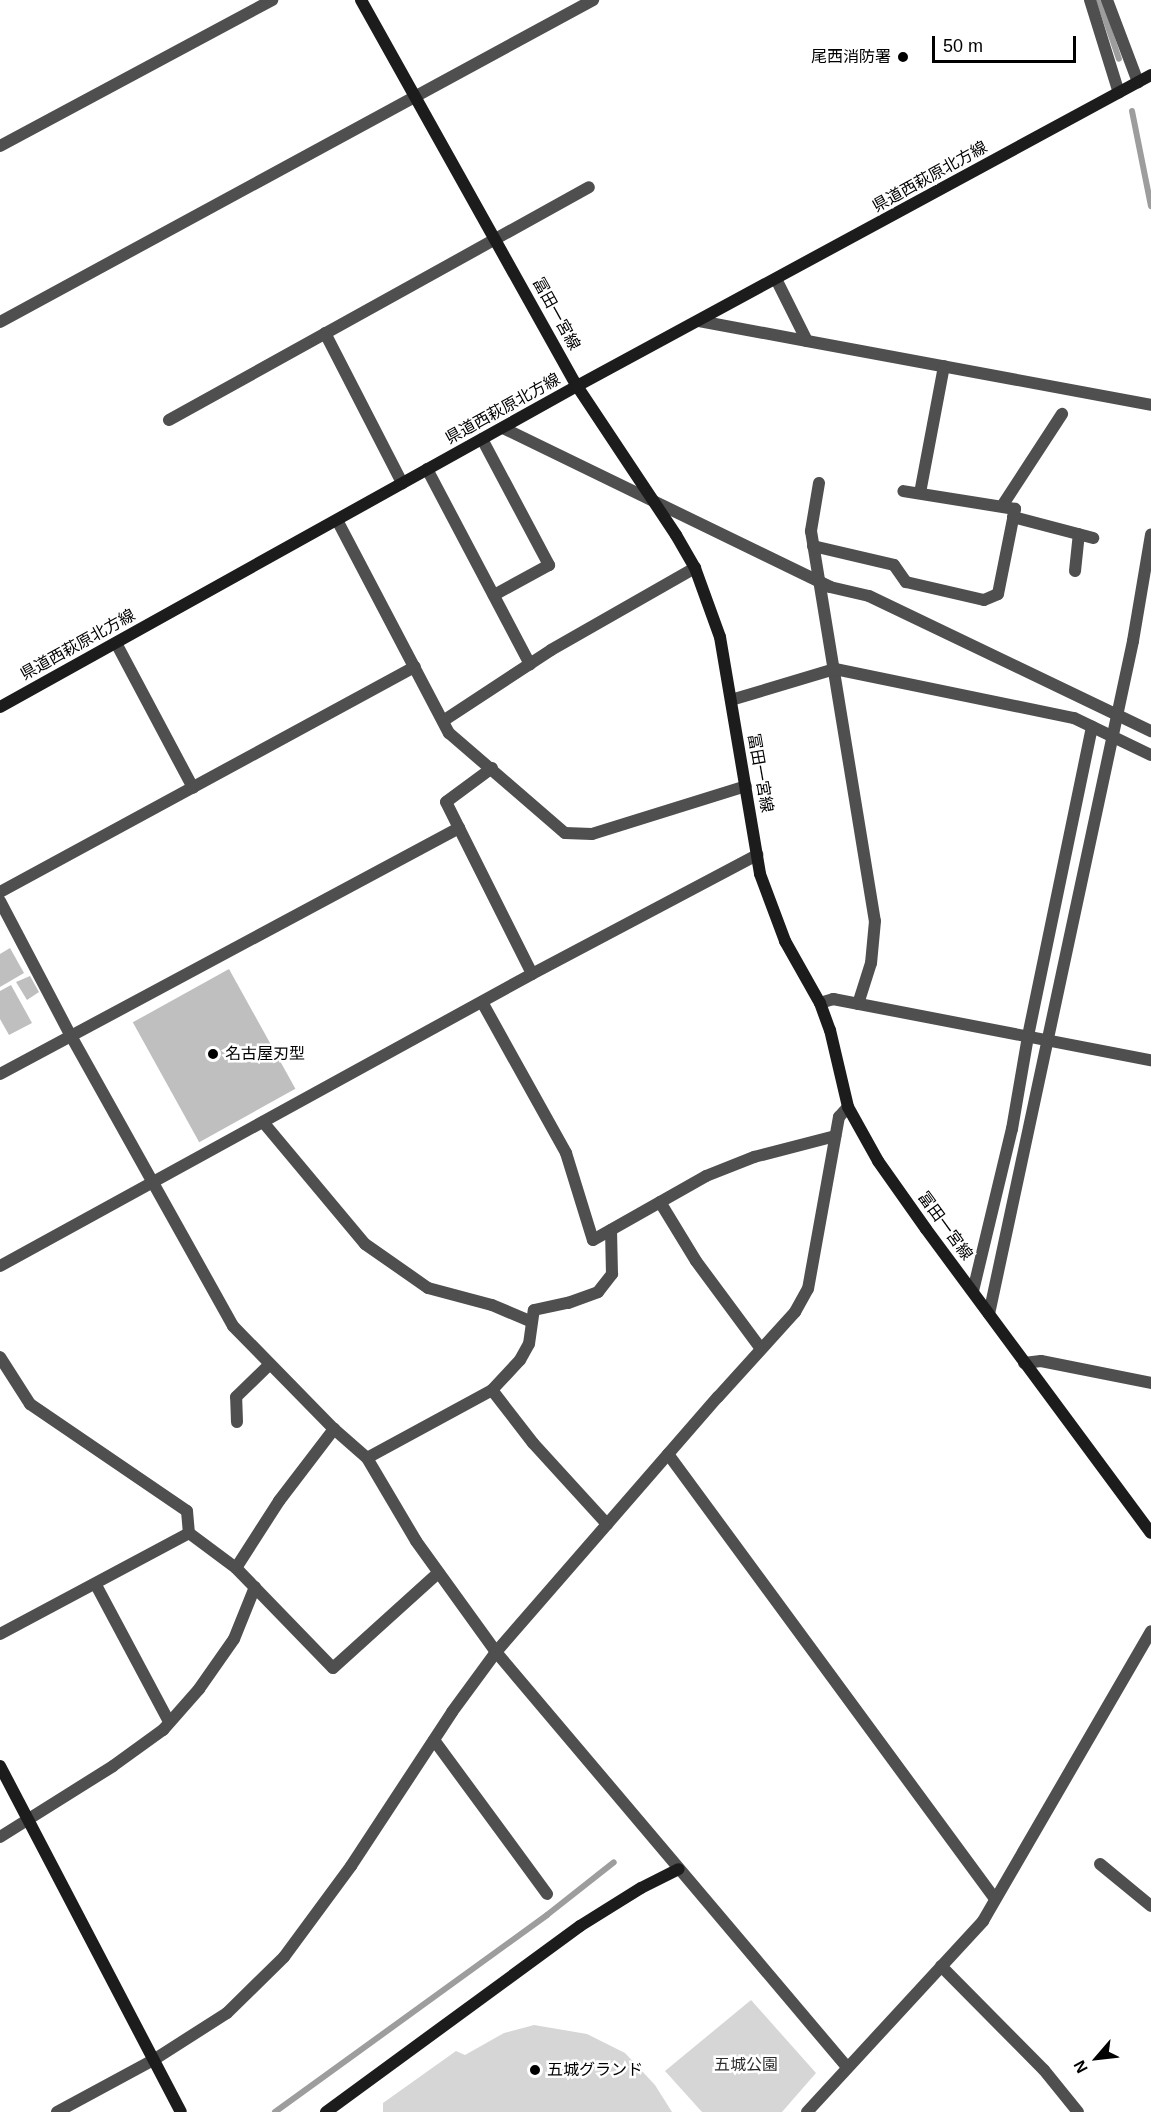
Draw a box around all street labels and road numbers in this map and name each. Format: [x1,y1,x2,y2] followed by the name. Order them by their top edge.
[869,138,991,216] street label: 県道西萩原北方線
[528,274,584,354] street label: 冨田一宮線
[442,370,564,448] street label: 県道西萩原北方線
[17,606,139,684] street label: 県道西萩原北方線
[744,732,776,814] street label: 冨田一宮線
[914,1188,976,1264] street label: 冨田一宮線

